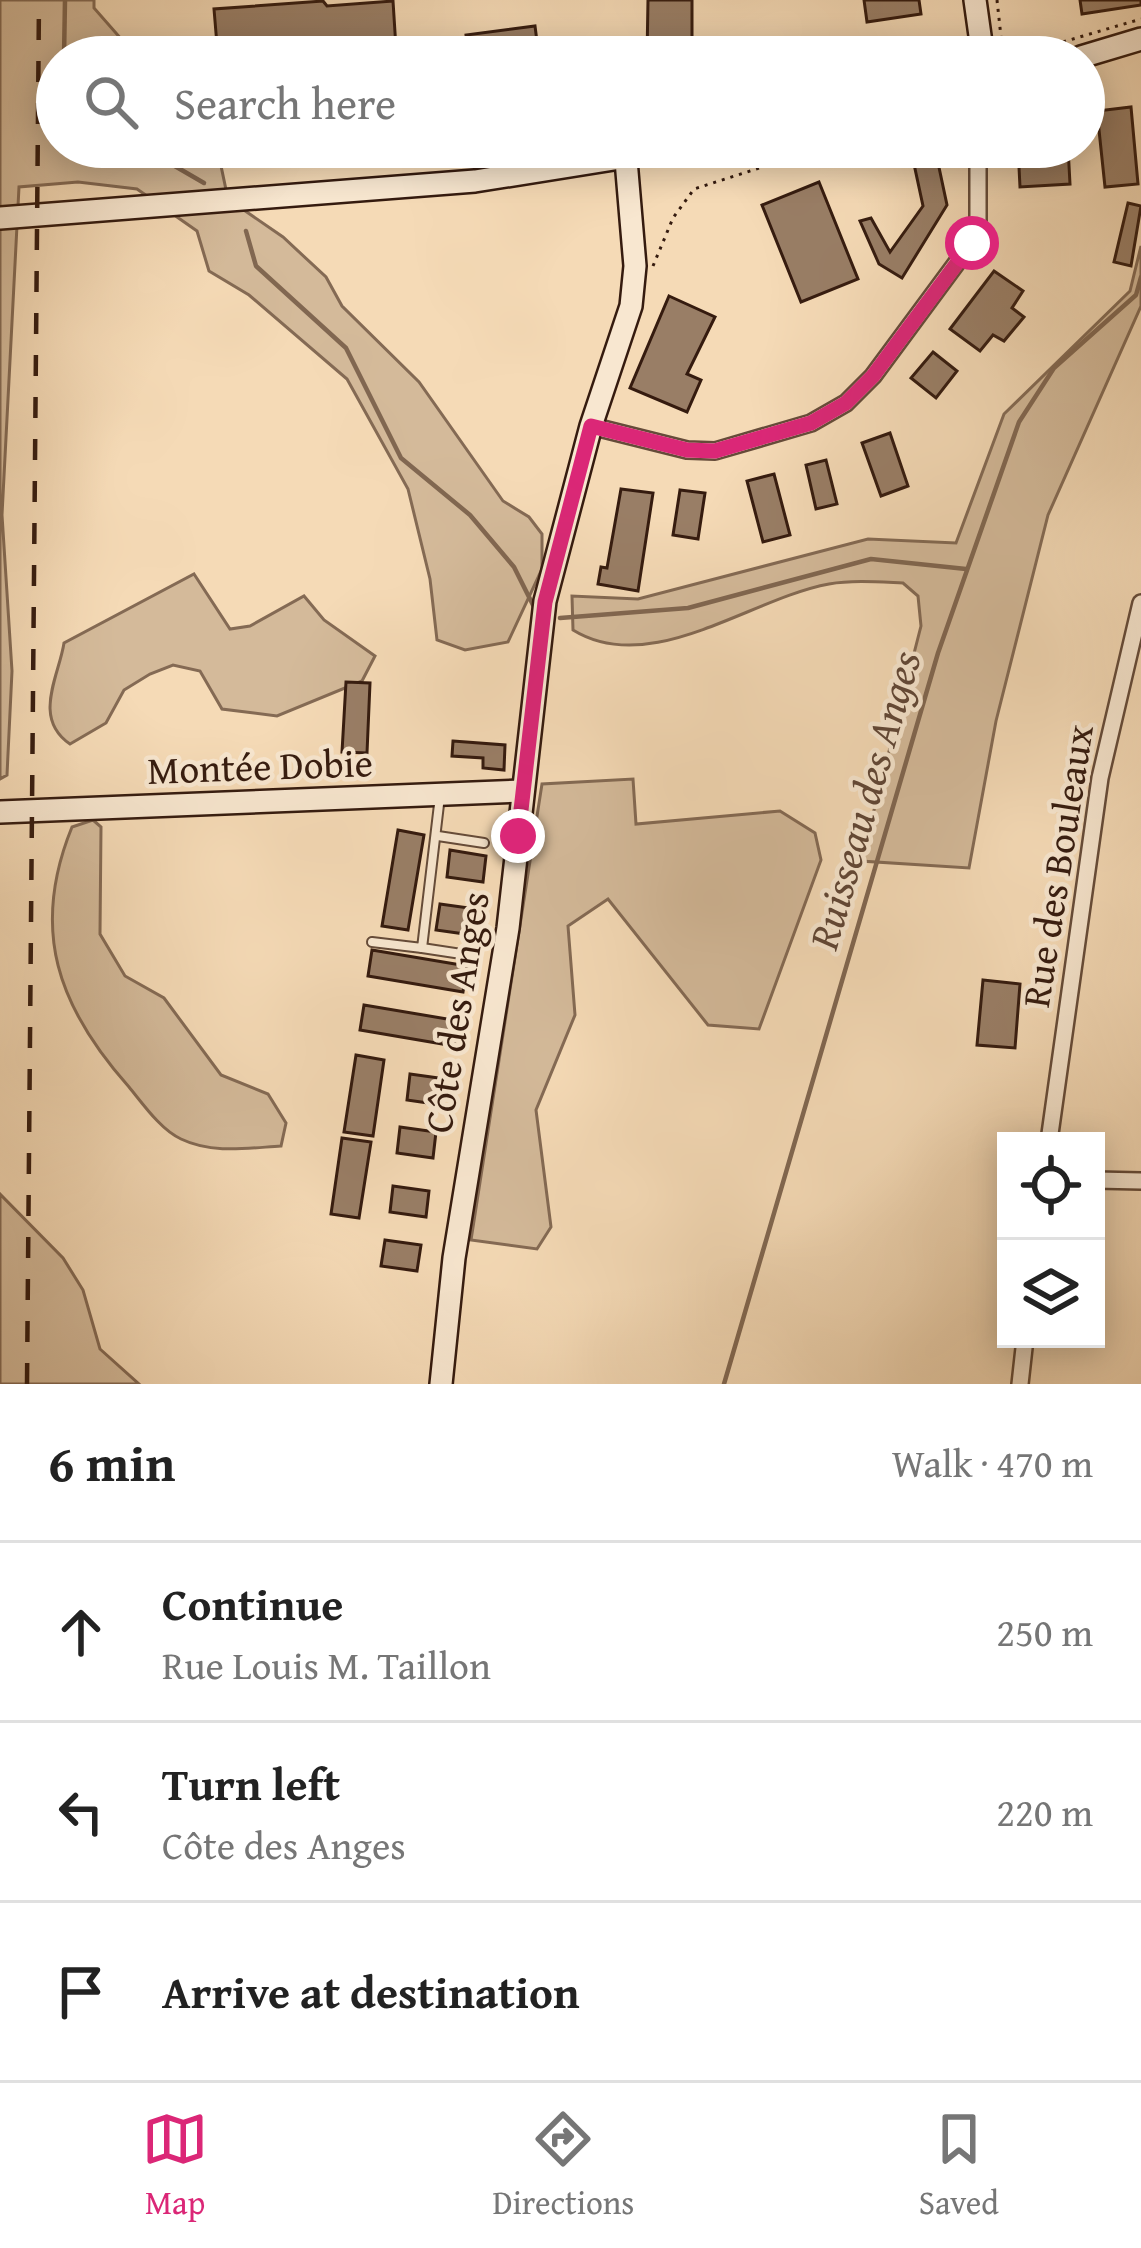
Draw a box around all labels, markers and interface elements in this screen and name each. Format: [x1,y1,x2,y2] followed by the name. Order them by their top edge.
[36,36,1105,168] search box
[78,69,144,135] icon: search
[174,70,396,135] text: Search here
[945,216,999,270] route start
[791,643,935,957] water label: Ruisseau des Anges
[1006,720,1107,1011] street label: Rue des Bouleaux
[146,733,374,798] street label: Montée Dobie
[491,809,545,863] route end
[408,887,503,1137] street label: Côte des Anges
[997,1132,1105,1348] map controls
[997,1132,1105,1240] button: locate
[997,1240,1105,1348] button: layers
[48,1425,175,1500] text: 6 min
[892,1434,1093,1491] text: Walk · 470 m
[162,1571,343,1636] text: Continue
[48,1599,114,1665] icon: ahead
[996,1603,1093,1660] text: 250 m
[162,1636,491,1693] text: Rue Louis M. Taillon
[162,1751,340,1816] text: Turn left
[48,1779,114,1845] icon: left
[996,1783,1093,1840] text: 220 m
[162,1816,406,1873] text: Côte des Anges
[48,1959,114,2025] icon: arrive
[162,1959,580,2024] text: Arrive at destination
[142,2106,208,2226] tab: Map
[493,2106,634,2226] tab: Directions
[919,2106,999,2226] tab: Saved

